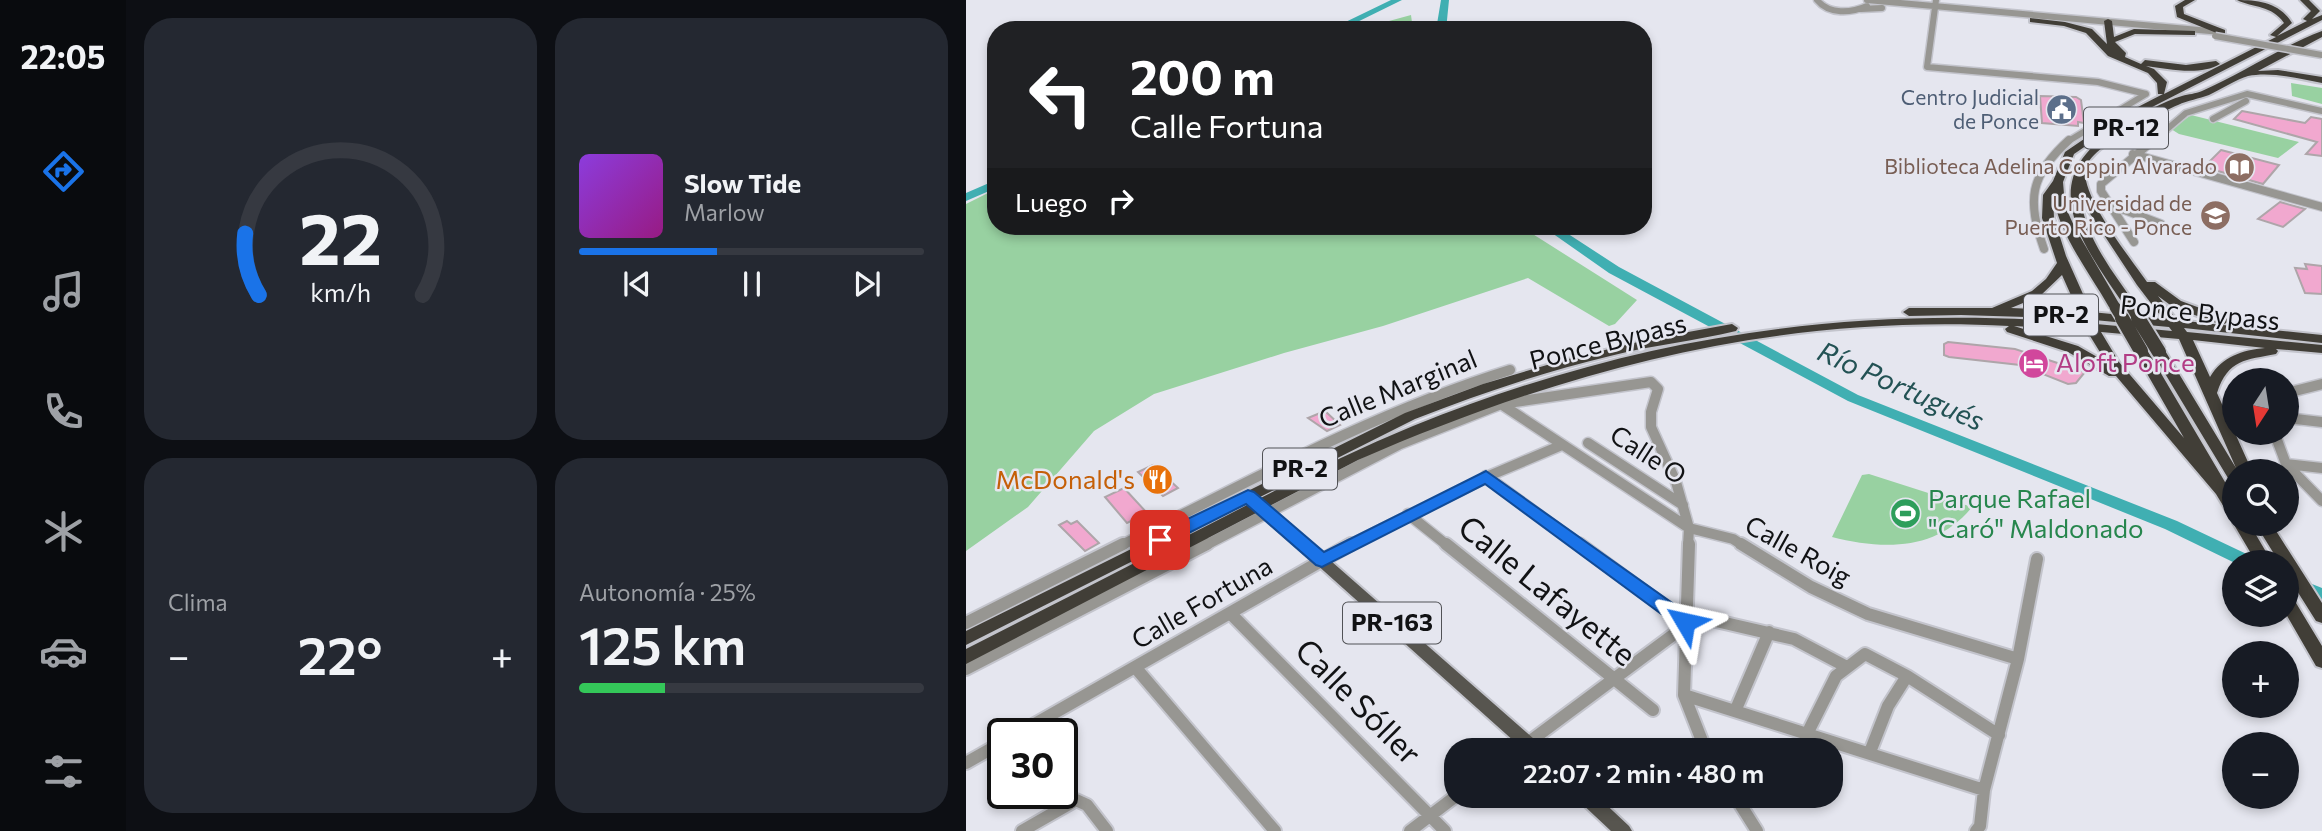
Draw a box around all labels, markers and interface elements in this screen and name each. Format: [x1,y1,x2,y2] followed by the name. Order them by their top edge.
[21,36,105,76] text: 22:05
[1130,45,1275,105] text: 200 m
[1015,49,1106,140] icon: left
[1901,84,2039,133] place label: Centro Judicial de Ponce
[2045,93,2079,127] public building icon: Centro Judicial de Ponce
[1130,105,1324,145] text: Calle Fortuna
[2084,107,2168,148] road number: PR-12
[39,147,88,196] icon: directions
[2223,150,2257,184] library icon: Biblioteca Adelina Coppin Alvarado
[1884,153,2217,178] place label: Biblioteca Adelina Coppin Alvarado
[684,167,801,198] text: Slow Tide
[1102,182,1140,220] icon: right
[1015,186,1088,217] text: Luego
[2004,190,2192,239] place label: Universidad de Puerto Rico - Ponce
[299,191,382,280] text: 22
[684,198,765,226] text: Marlow
[2198,199,2232,233] school or university icon: Universidad de Puerto Rico - Ponce
[618,265,656,303] icon: previous
[733,265,771,303] icon: pause
[848,265,886,303] icon: next
[39,267,88,316] icon: music
[310,277,371,307] text: km/h
[2119,288,2282,335] street label: Ponce Bypass
[2024,294,2098,336] road number: PR-2
[1526,306,1689,375] street label: Ponce Bypass
[1813,333,1990,437] water label: Río Portugués
[1314,342,1481,433] street label: Calle Marginal
[2016,346,2050,380] hotel icon: Aloft Ponce
[2056,346,2195,377] place label: Aloft Ponce
[2222,368,2300,444] north arrow
[2222,368,2299,809] map controls
[39,387,88,436] icon: phone
[1605,418,1693,490] street label: Calle O
[1263,448,1337,490] road number: PR-2
[2222,459,2299,536] button: search
[995,463,1135,494] place label: McDonald's
[1141,463,1175,497] restaurant icon: McDonald's
[1928,482,2144,543] place label: Parque Rafael "Caró" Maldonado
[1888,497,1922,531] sports icon: Parque Rafael "Caró" Maldonado
[1451,506,1645,673] street label: Calle Lafayette
[39,507,88,556] icon: climate
[1740,508,1857,591] street label: Calle Roig
[1130,510,1190,570] pin
[1141,521,1179,559] icon: arrive
[1125,549,1277,654] street label: Calle Fortuna
[2222,550,2299,627] button: layers
[579,578,756,606] text: Autonomía · 25%
[1648,585,1722,659] position arrow
[168,588,228,616] text: Clima
[1343,602,1441,644] road number: PR-163
[579,612,746,676] text: 125 km
[298,622,382,686] text: 22°
[39,627,88,676] icon: car
[1288,629,1431,772] street label: Calle Sóller
[168,631,190,678] text: −
[491,631,513,678] text: +
[2222,641,2299,718] button: +
[987,718,1078,809] speed limit sign: 30
[2222,732,2299,809] button: −
[39,747,88,796] icon: filters
[1523,757,1764,788] text: 22:07 · 2 min · 480 m

